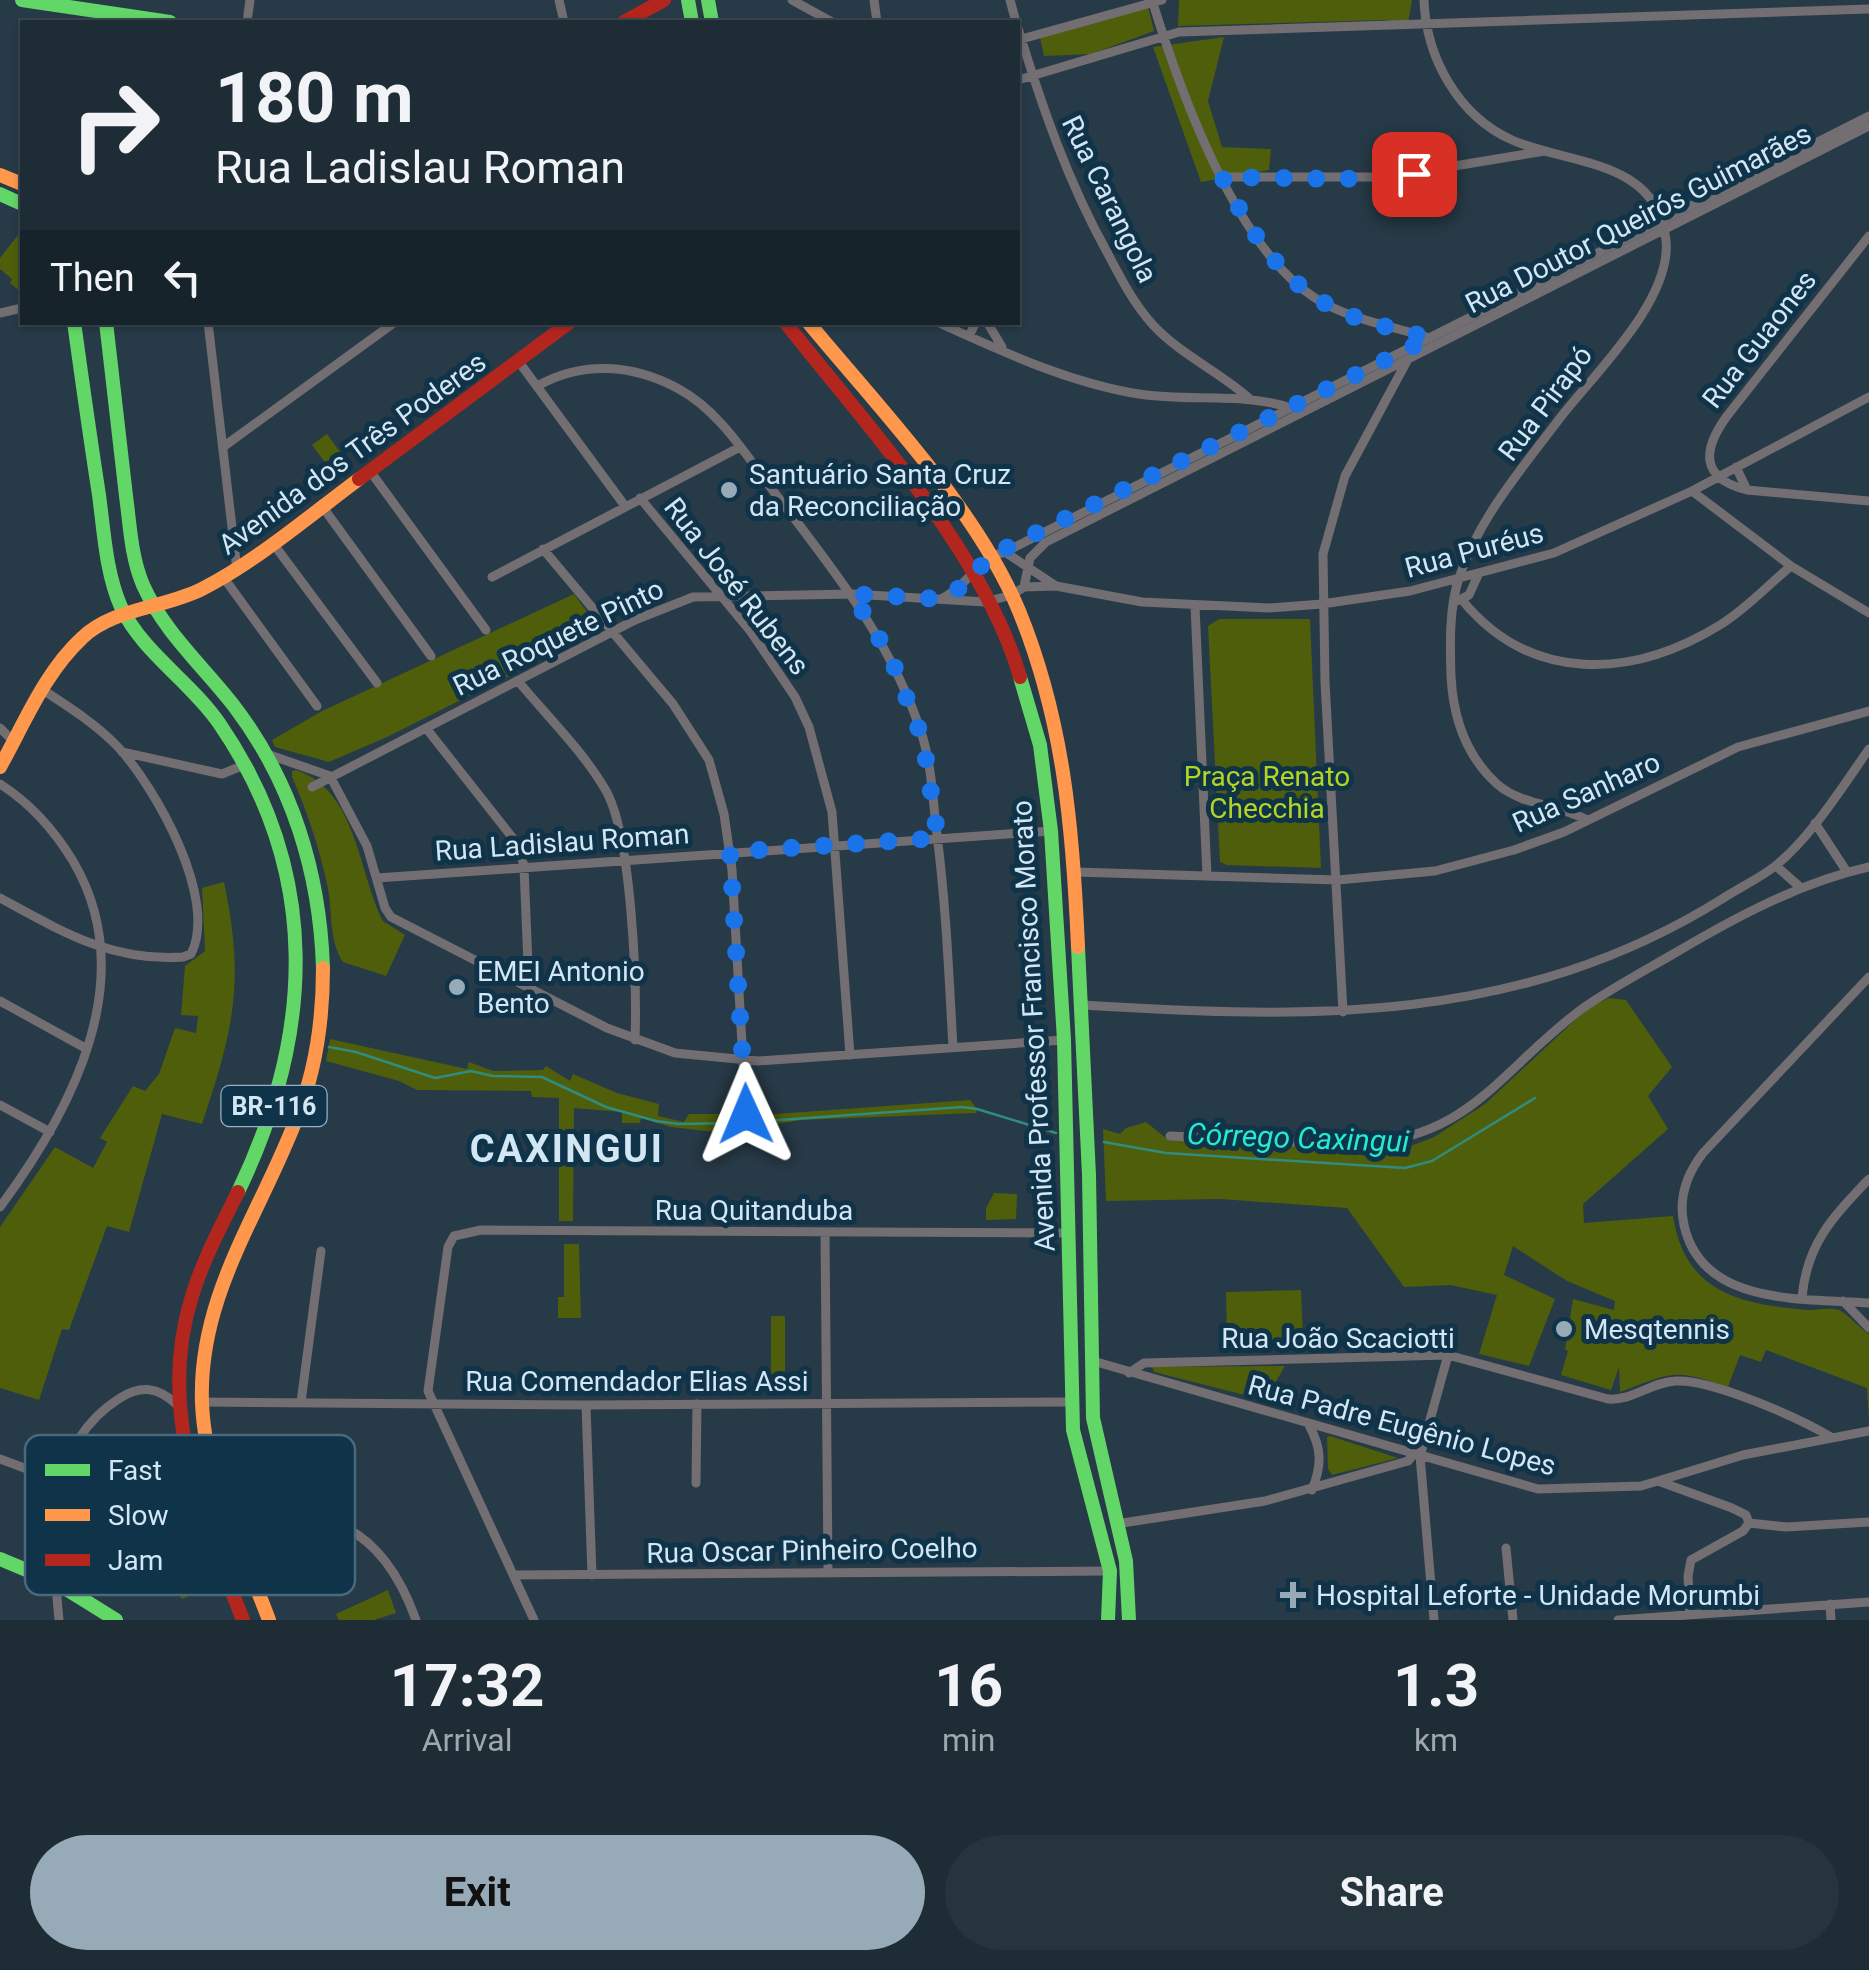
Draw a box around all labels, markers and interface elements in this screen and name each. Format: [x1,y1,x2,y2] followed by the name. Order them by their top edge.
[215,57,414,139] text: 180 m
[50,60,180,190] icon: right
[1055,110,1164,288] street label: Rua Carangola
[1460,117,1817,320] street label: Rua Doutor Queirós Guimarães
[1372,132,1457,217] pin
[215,141,625,194] text: Rua Ladislau Roman
[1387,147,1442,202] icon: arrive
[155,250,210,305] icon: left
[50,256,135,300] text: Then
[1695,264,1823,415] street label: Rua Guaones
[1492,339,1599,467] street label: Rua Pirapó
[212,345,492,562] street label: Avenida dos Três Poderes
[749,458,1011,523] place label: Santuário Santa Cruz da Reconciliação
[718,479,740,501] marker: Santuário Santa Cruz da Reconciliação
[657,491,816,681] street label: Rua José Rubens
[1401,516,1547,585] street label: Rua Puréus
[448,572,669,703] street label: Rua Roquete Pinto
[1507,745,1665,840] street label: Rua Sanharo
[1184,760,1350,825] park label: Praça Renato Checchia
[1005,799,1062,1253] street label: Avenida Professor Francisco Morato
[434,817,690,868] street label: Rua Ladislau Roman
[477,955,645,1020] place label: EMEI Antonio Bento
[446,976,468,998] marker: EMEI Antonio Bento
[694,1062,798,1166] position arrow
[222,1086,326,1126] road number: BR-116
[1186,1116,1411,1159] water label: Córrego Caxingui
[470,1127,664,1171] district label: CAXINGUI
[655,1194,853,1227] street label: Rua Quitanduba
[1584,1313,1730,1346] place label: Mesqtennis
[1553,1318,1575,1340] marker: Mesqtennis
[1221,1322,1455,1355] street label: Rua João Scaciotti
[465,1365,809,1398] street label: Rua Comendador Elias Assi
[1244,1368,1559,1482] street label: Rua Padre Eugênio Lopes
[25,1435,355,1595] legend
[108,1454,162,1487] text: Fast
[108,1499,168,1532] text: Slow
[646,1531,978,1570] street label: Rua Oscar Pinheiro Coelho
[108,1544,163,1577] text: Jam
[1316,1579,1760,1612] place label: Hospital Leforte - Unidade Morumbi
[1280,1582,1306,1608] marker: Hospital Leforte - Unidade Morumbi
[390,1650,544,1721] text: 17:32
[934,1650,1003,1721] text: 16
[1393,1650,1479,1721] text: 1.3
[422,1721,513,1759] text: Arrival
[942,1721,995,1759] text: min
[1414,1721,1458,1759] text: km
[30,1835,925,1950] button: Exit
[945,1835,1839,1950] button: Share

